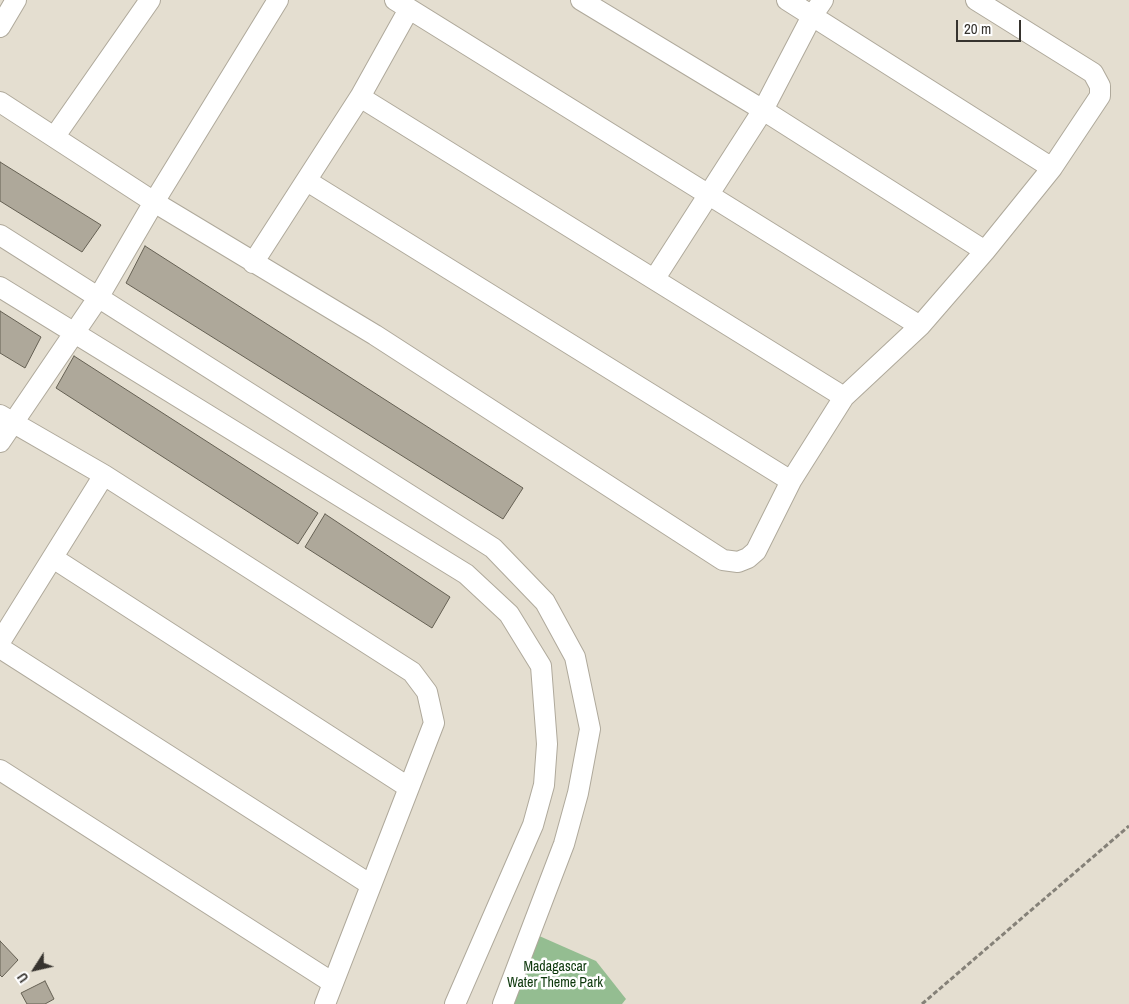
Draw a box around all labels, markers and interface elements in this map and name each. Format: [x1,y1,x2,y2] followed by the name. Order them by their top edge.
[959,10,1024,42] scale bar
[964,18,991,39] text: 20 m
[10,944,60,994] north arrow
[507,959,603,992] park label: Madagascar Water Theme Park
[13,969,32,986] text: U

